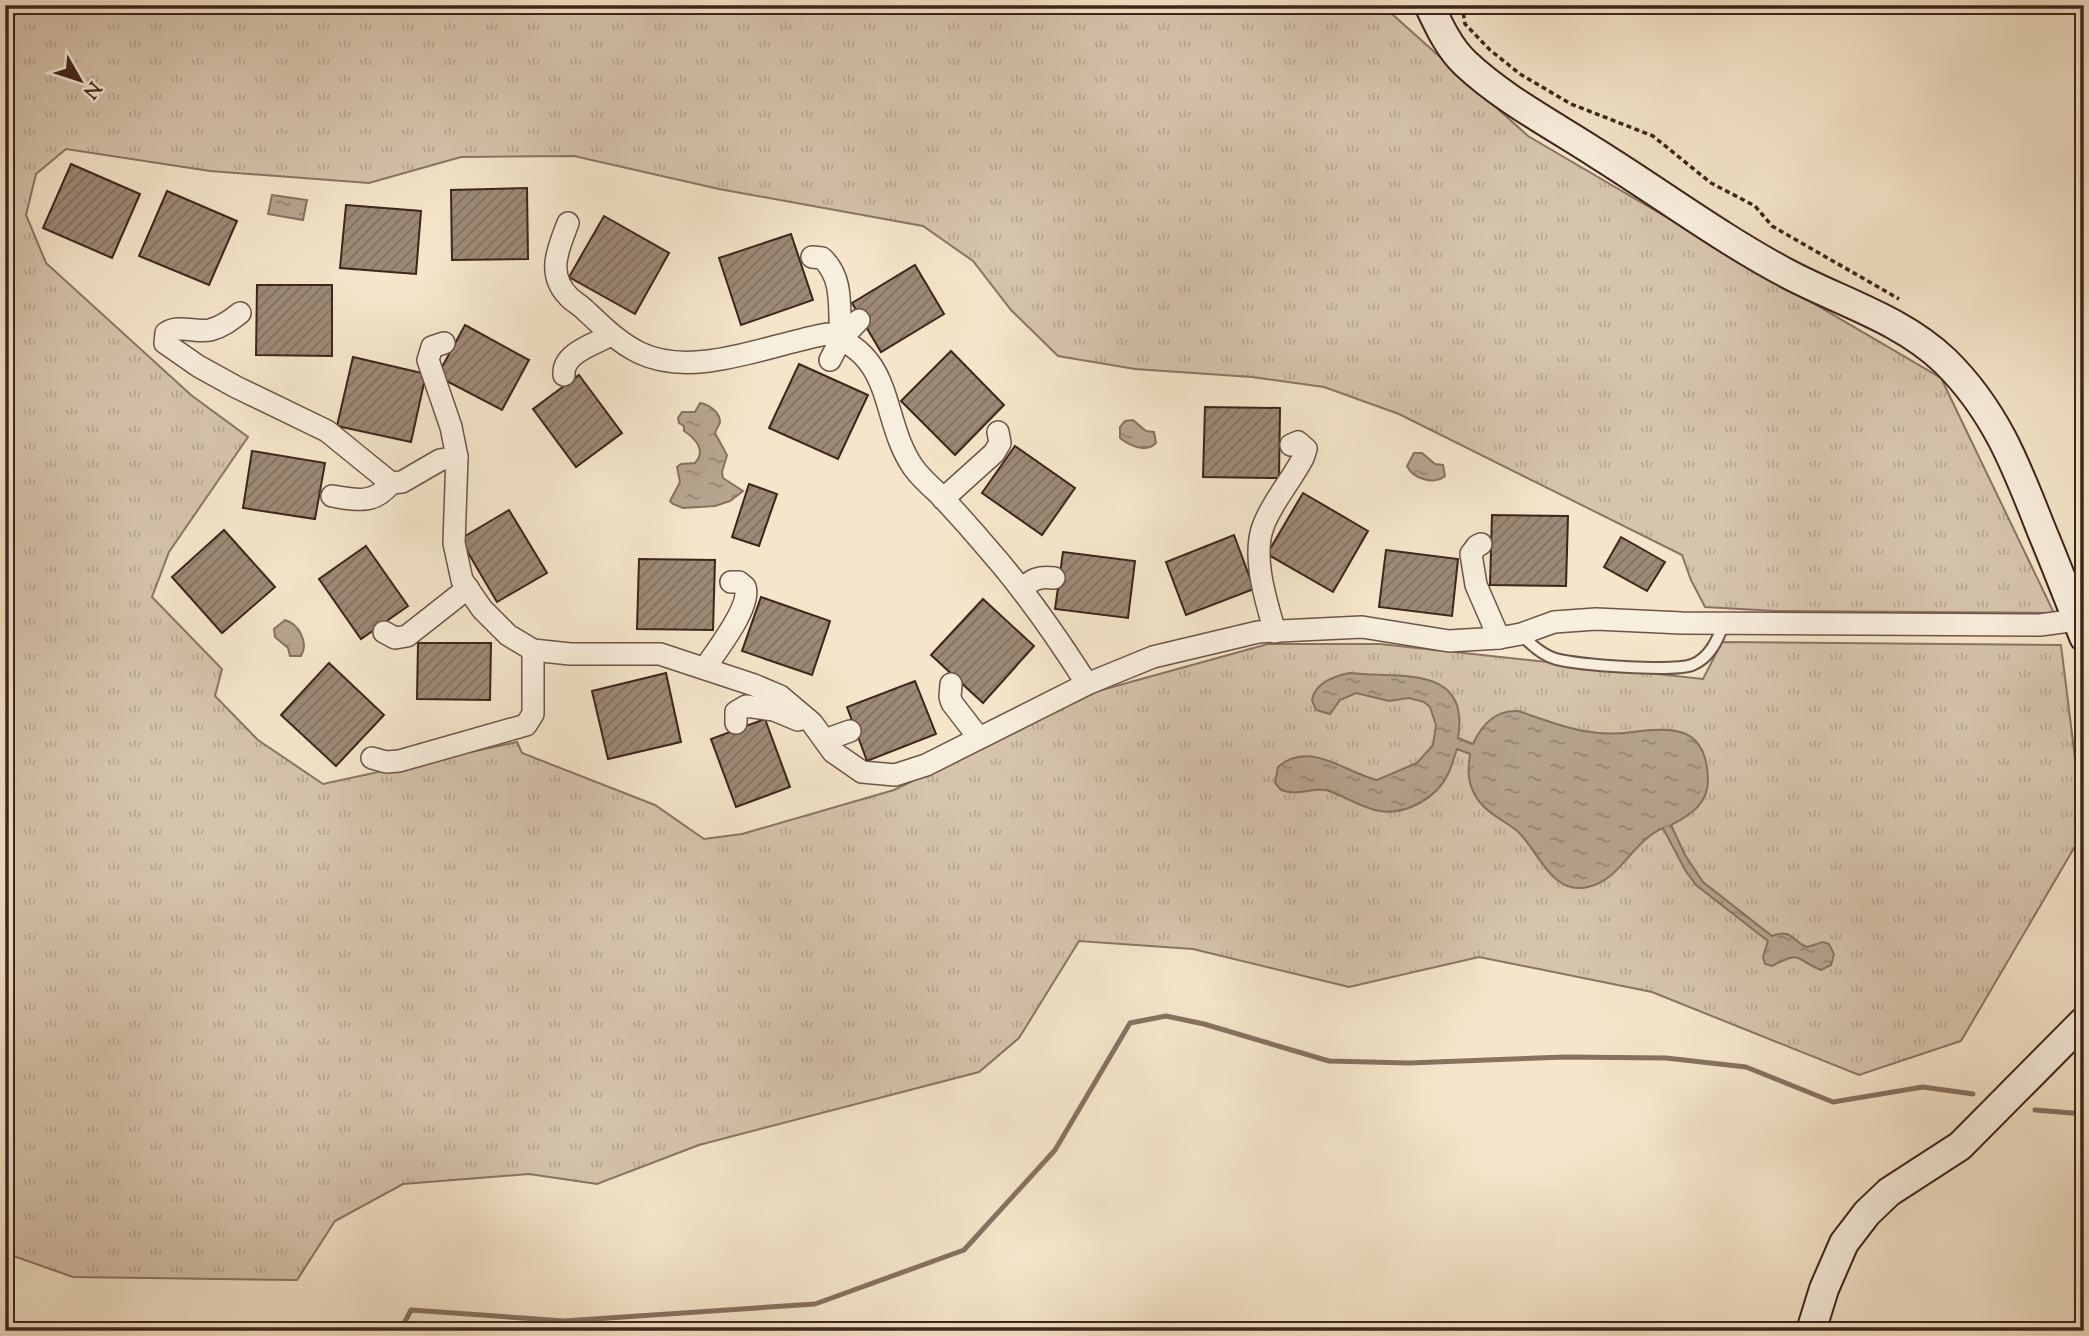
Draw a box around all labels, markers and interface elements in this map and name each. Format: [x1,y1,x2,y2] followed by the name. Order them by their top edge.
[46,46,116,116] north arrow
[76,75,107,104] text: N

